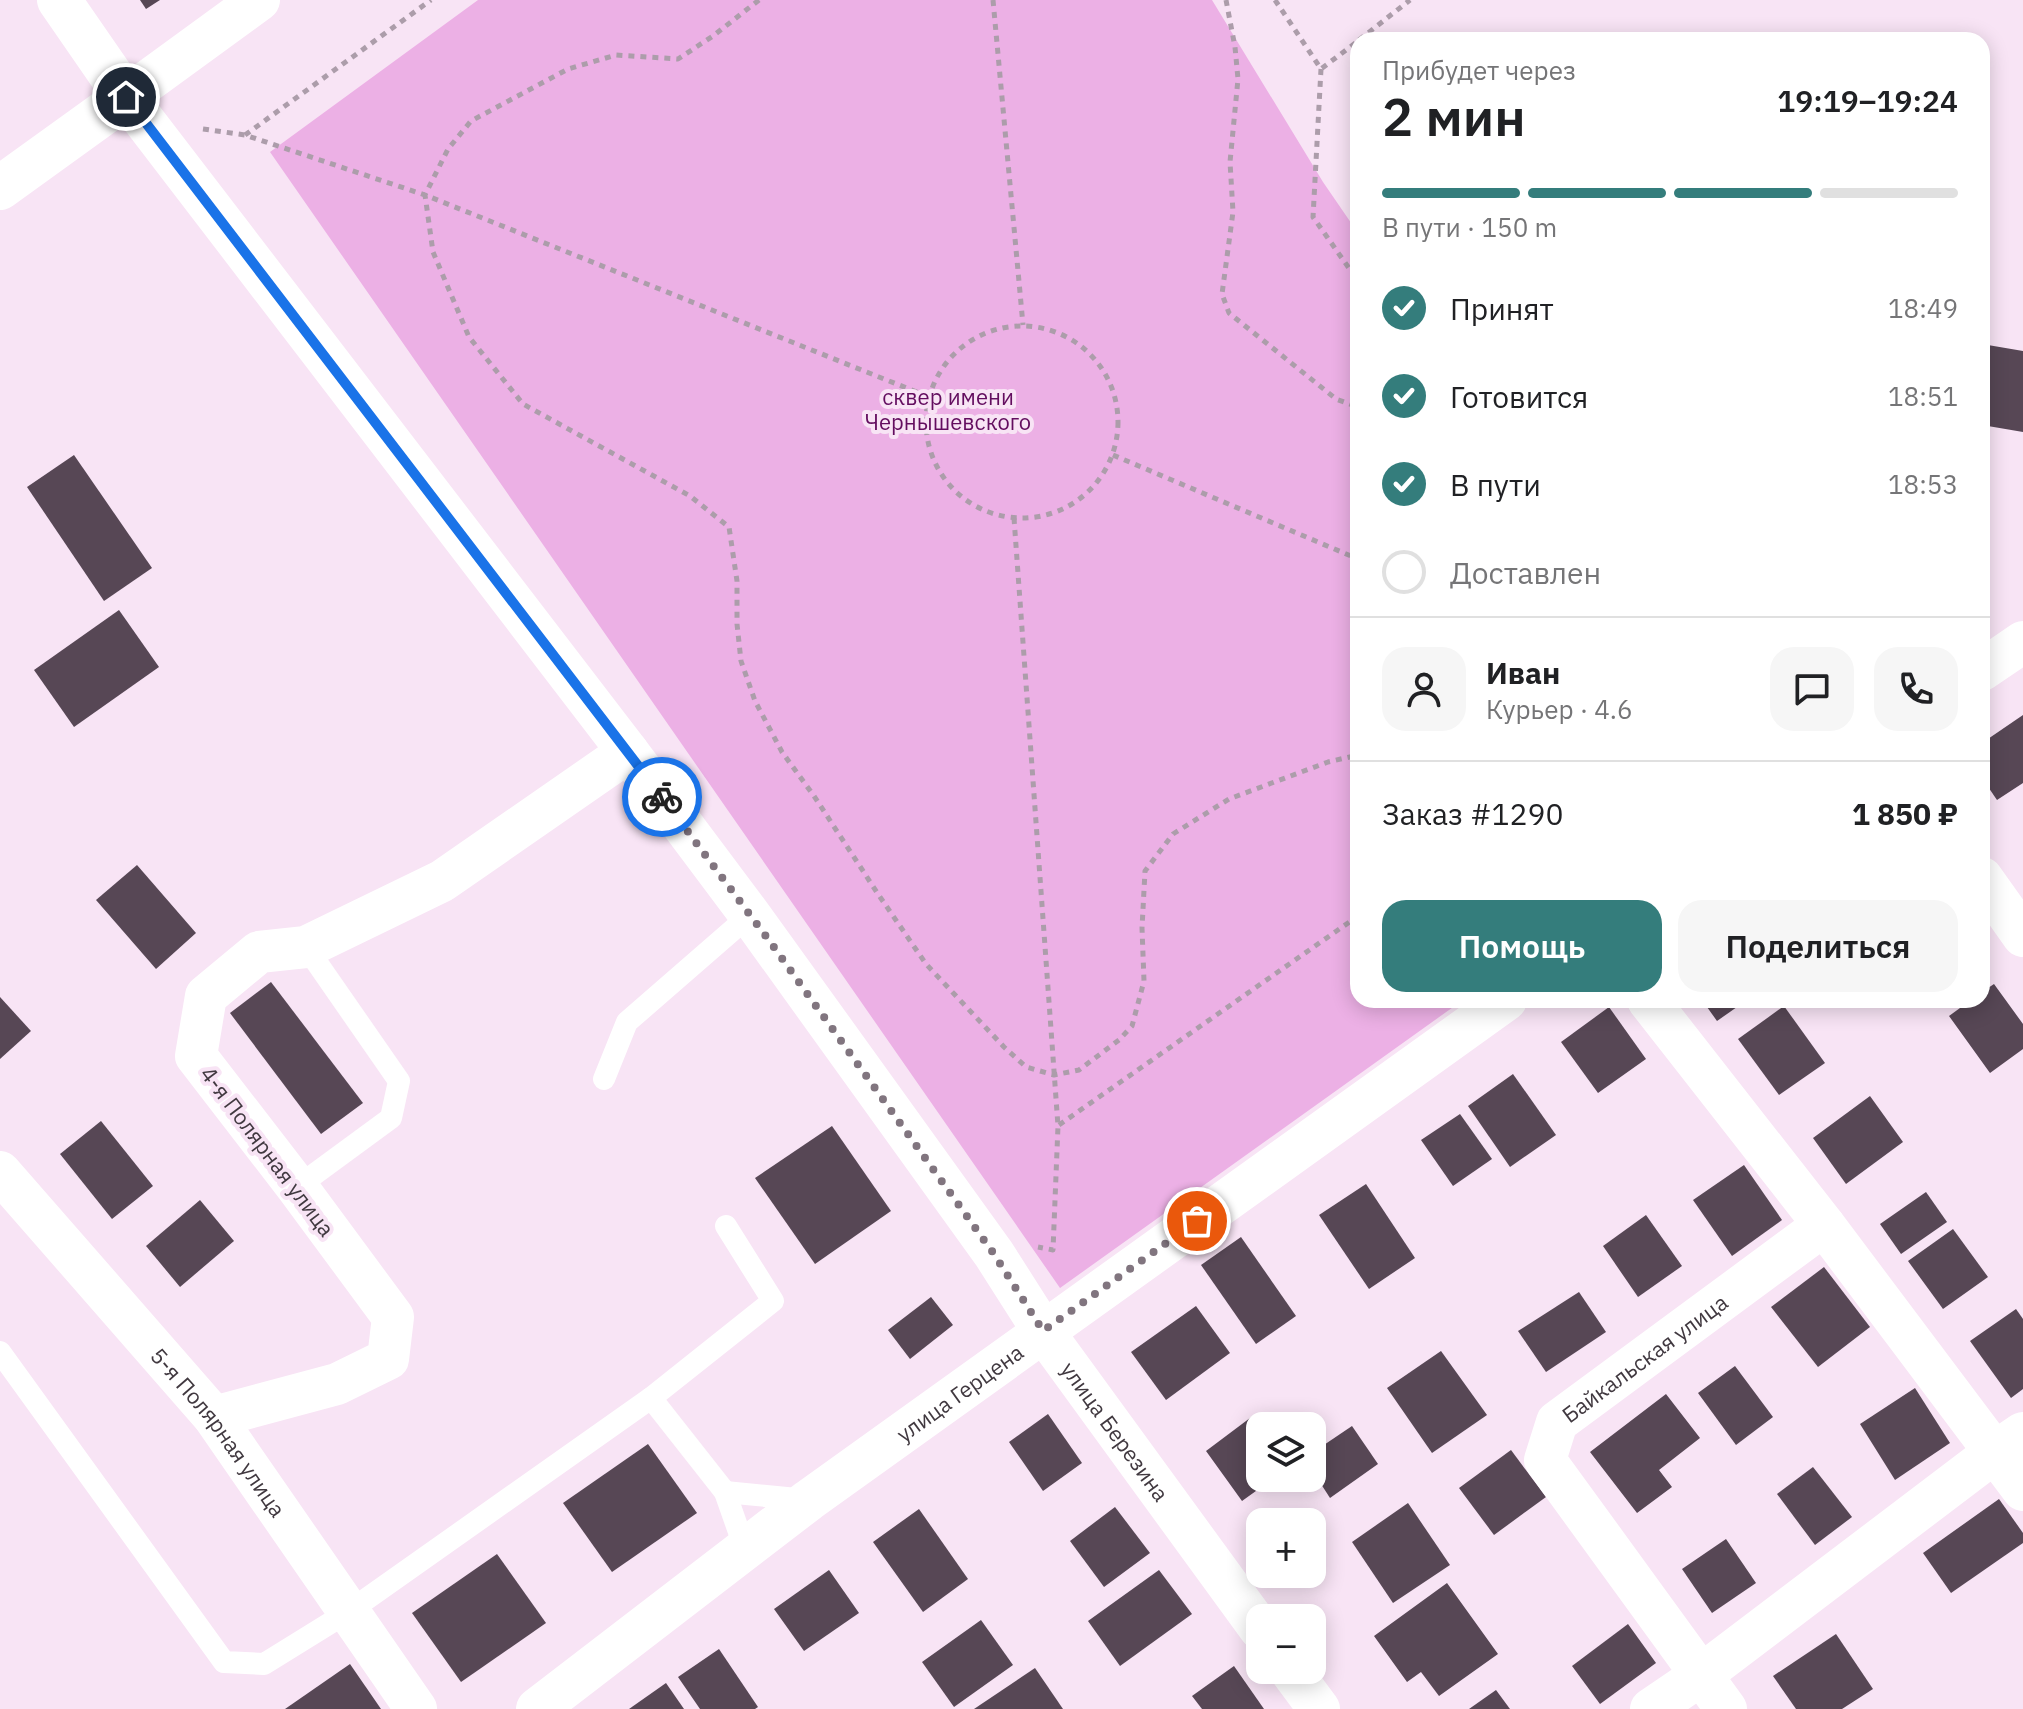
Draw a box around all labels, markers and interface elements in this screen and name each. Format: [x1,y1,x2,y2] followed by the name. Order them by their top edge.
[1382,53,1576,87] text: Прибудет через
[92,63,160,131] pin
[104,75,148,119] icon: home
[1777,81,1958,120] text: 19:19–19:24
[1382,83,1526,150] text: 2 мин
[1382,210,1557,244] text: В пути · 150 m
[1382,286,1426,330] icon: check
[1450,289,1554,328] text: Принят
[1888,291,1958,325] text: 18:49
[1382,374,1426,418] icon: check
[1450,377,1588,416] text: Готовится
[1888,379,1958,413] text: 18:51
[865,382,1031,436] park label: сквер имени Чернышевского
[1382,462,1426,506] icon: check
[1450,465,1541,504] text: В пути
[1888,467,1958,501] text: 18:53
[1450,553,1601,592] text: Доставлен
[1382,647,1466,731] button: person
[1770,647,1854,731] button: chat
[1874,647,1958,731] button: phone
[1486,653,1560,692] text: Иван
[1486,692,1633,726] text: Курьер · 4.6
[622,757,702,837] courier
[640,775,684,819] icon: bike
[1382,794,1564,833] text: Заказ #1290
[1852,794,1958,833] text: 1 850 ₽
[1382,900,1662,992] button: Помощь
[1678,900,1958,992] button: Поделиться
[194,1060,342,1242] street label: 4-я Полярная улица
[1163,1187,1231,1255] pin
[1175,1199,1219,1243] icon: bag
[1555,1287,1733,1428] street label: Байкальская улица
[890,1337,1029,1448] street label: улица Герцена
[145,1341,293,1522] street label: 5-я Полярная улица
[1055,1355,1176,1507] street label: улица Березина
[1246,1412,1326,1684] map controls
[1246,1412,1326,1492] button: layers
[1246,1508,1326,1588] button: +
[1246,1604,1326,1684] button: −

